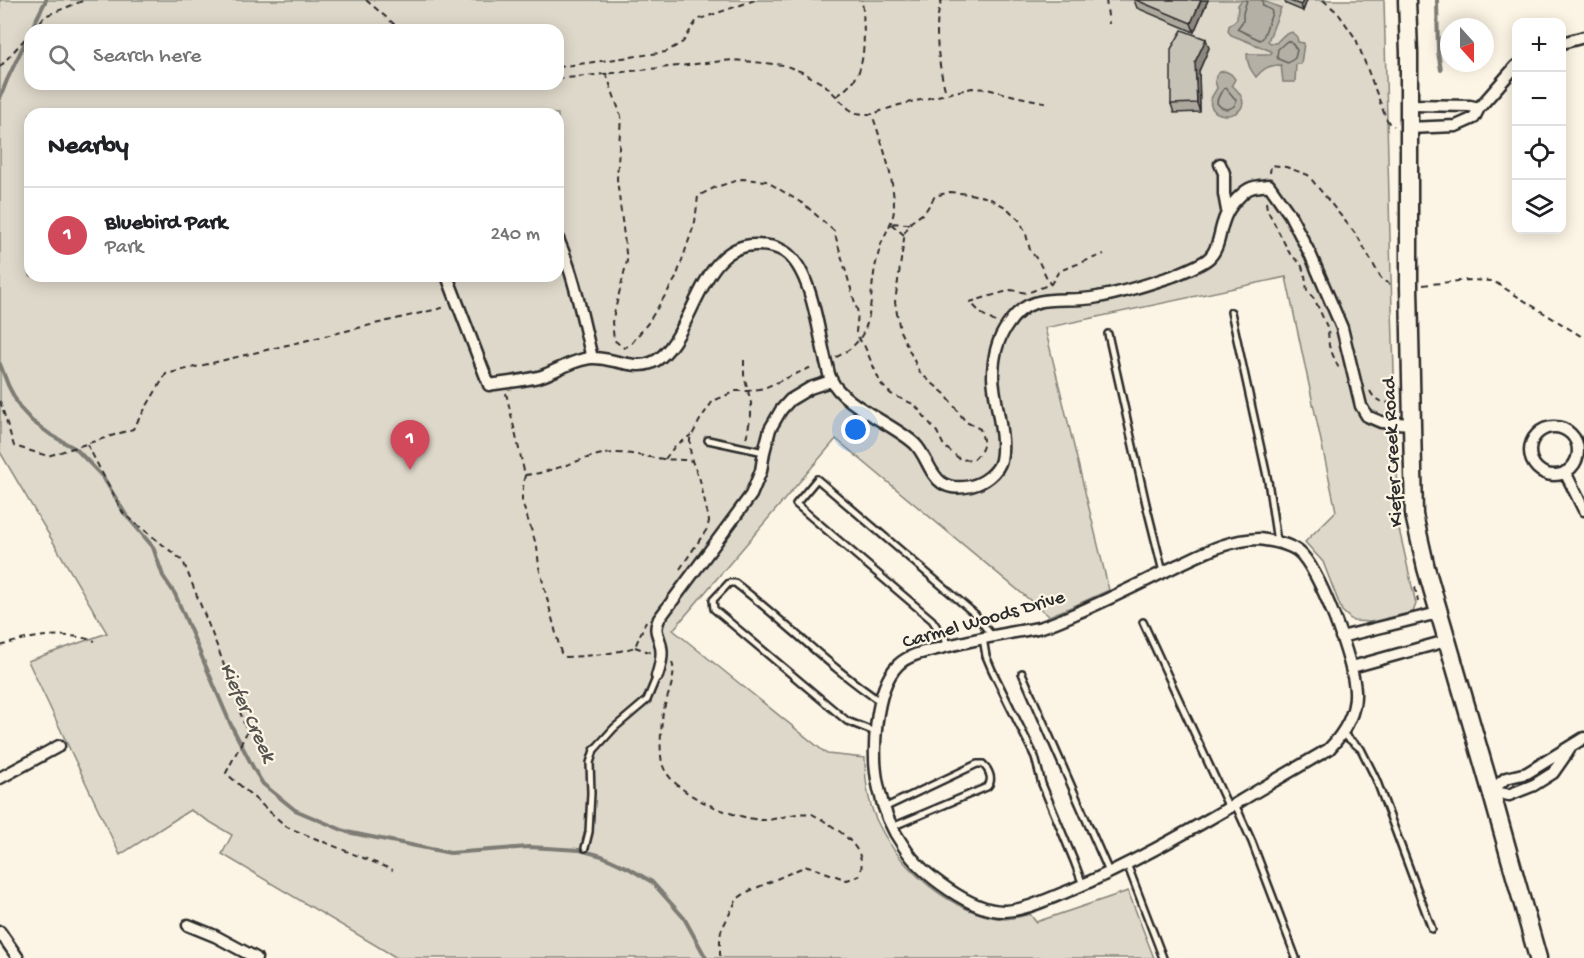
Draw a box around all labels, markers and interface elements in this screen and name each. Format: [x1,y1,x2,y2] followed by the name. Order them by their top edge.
[1440,18,1494,72] north arrow
[1512,18,1566,234] map controls
[1512,18,1566,72] button: +
[24,24,564,90] search box
[45,41,78,74] icon: search
[93,44,201,70] text: Search here
[1512,72,1566,126] button: −
[1512,126,1566,180] button: locate
[48,132,129,163] text: Nearby
[1512,180,1566,234] button: layers
[105,211,227,237] text: Bluebird Park
[63,224,72,247] text: 1
[490,224,540,247] text: 240 m
[105,237,143,260] text: Park
[1378,374,1409,527] street label: Kiefer Creek Road
[841,415,870,444] your location
[390,420,430,470] pin: 1
[900,587,1068,655] street label: Carmel Woods Drive
[212,659,281,769] water label: Kiefer Creek

